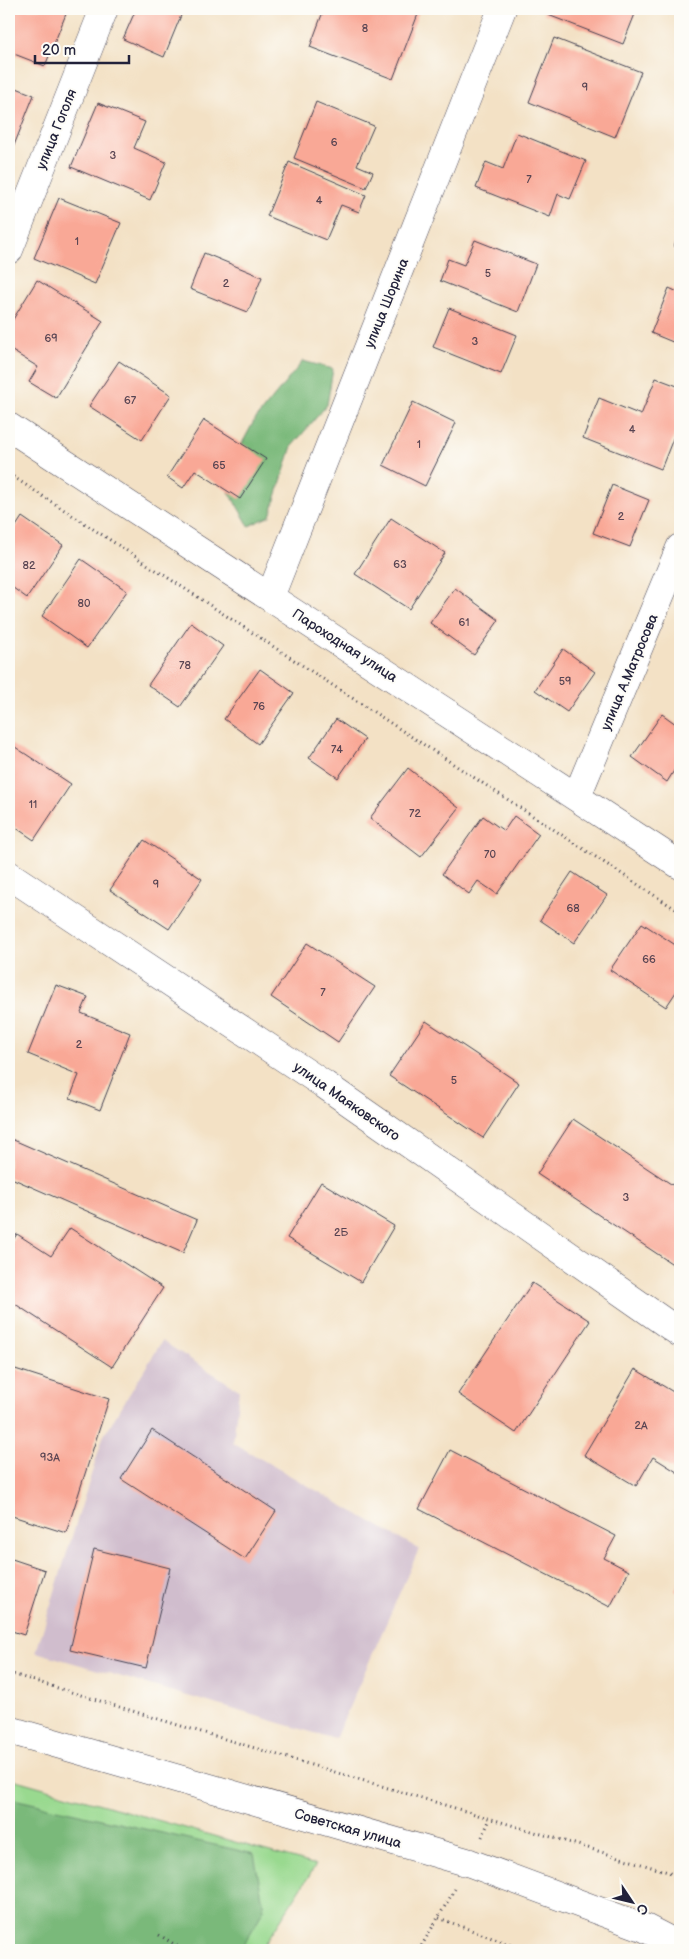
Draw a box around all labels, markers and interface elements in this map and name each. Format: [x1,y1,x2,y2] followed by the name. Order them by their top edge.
[362,22,368,35] house number: 8
[35,32,129,64] scale bar
[42,41,76,60] text: 20 m
[582,81,588,94] house number: 9
[33,86,80,172] street label: улица Гоголя
[331,136,338,149] house number: 6
[110,149,117,162] house number: 3
[526,173,532,186] house number: 7
[316,194,323,207] house number: 4
[75,235,79,248] house number: 1
[361,255,412,351] street label: улица Шорина
[485,267,491,280] house number: 5
[223,277,230,290] house number: 2
[44,332,58,345] house number: 69
[472,335,479,348] house number: 3
[124,394,137,407] house number: 67
[629,423,636,436] house number: 4
[417,438,421,451] house number: 1
[212,459,226,472] house number: 65
[618,510,625,523] house number: 2
[393,558,407,571] house number: 63
[23,559,36,572] house number: 82
[78,597,91,610] house number: 80
[289,605,401,686] street label: Пароходная улица
[597,611,662,733] street label: улица А.Матросова
[459,616,469,629] house number: 61
[179,659,191,672] house number: 78
[559,675,571,688] house number: 59
[253,700,265,713] house number: 76
[331,743,343,756] house number: 74
[29,798,37,811] house number: 11
[409,807,421,820] house number: 72
[484,848,496,861] house number: 70
[153,878,159,891] house number: 9
[566,902,580,915] house number: 68
[642,953,656,966] house number: 66
[320,986,326,999] house number: 7
[76,1038,83,1051] house number: 2
[290,1058,403,1144] street label: улица Маяковского
[451,1074,457,1087] house number: 5
[623,1191,630,1204] house number: 3
[334,1226,348,1239] house number: 2Б
[634,1419,648,1432] house number: 2А
[40,1451,60,1464] house number: 93А
[292,1805,404,1852] street label: Советская улица
[606,1876,656,1926] north arrow
[632,1900,652,1918] text: С

